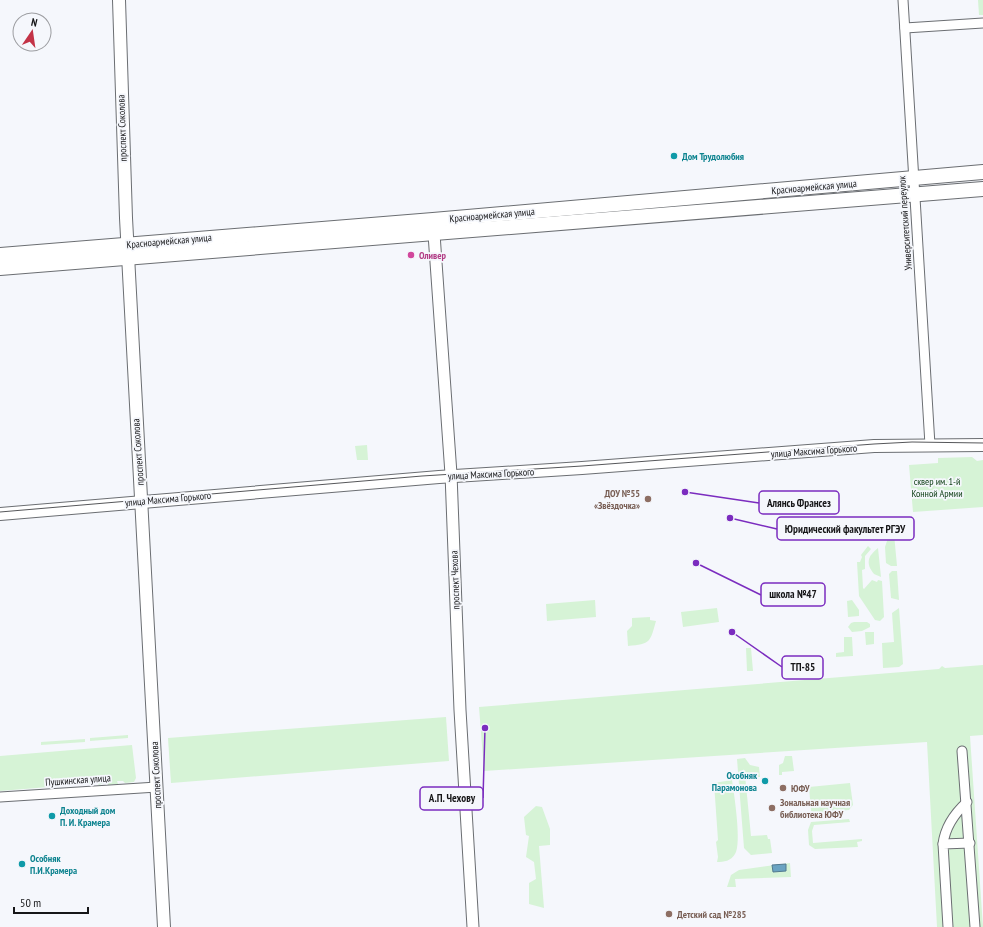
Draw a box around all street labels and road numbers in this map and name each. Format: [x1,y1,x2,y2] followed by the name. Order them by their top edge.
[114,94,130,162] street label: проспект Соколова
[895,175,915,271] street label: Университетский переулок
[771,177,857,197] street label: Красноармейская улица
[449,205,535,225] street label: Красноармейская улица
[126,231,212,251] street label: Красноармейская улица
[129,418,147,486] street label: проспект Соколова
[770,441,858,461] street label: улица Максима Горького
[447,465,535,483] street label: улица Максима Горького
[124,489,212,509] street label: улица Максима Горького
[447,550,463,610] street label: проспект Чехова
[148,741,164,809] street label: проспект Соколова
[45,771,111,789] street label: Пушкинская улица

